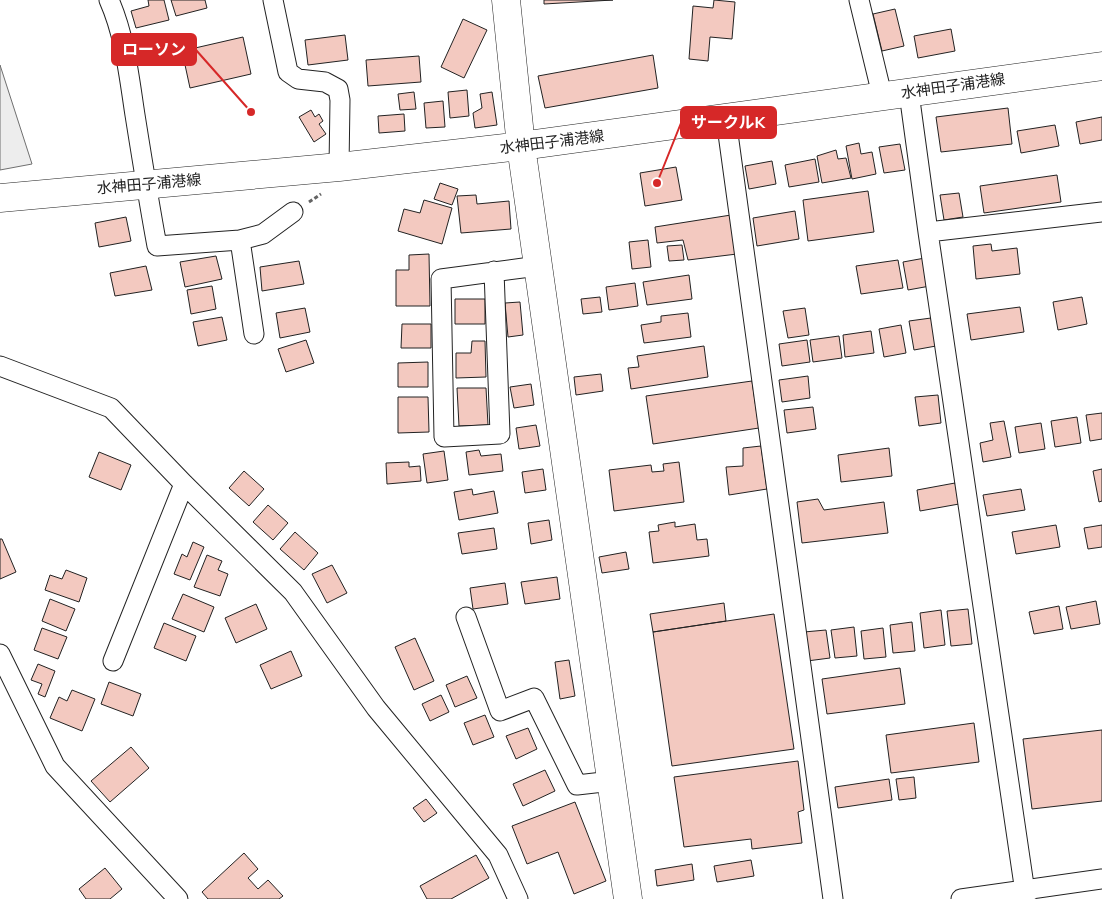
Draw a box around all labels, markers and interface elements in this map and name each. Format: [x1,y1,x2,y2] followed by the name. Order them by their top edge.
[112,34,196,65] callout: ローソン
[122,39,186,61] text: ローソン
[900,69,1006,103] street label: 水神田子浦港線
[681,107,776,138] callout: サークルK
[691,112,766,134] text: サークルK
[499,126,605,158] street label: 水神田子浦港線
[96,169,202,199] street label: 水神田子浦港線

